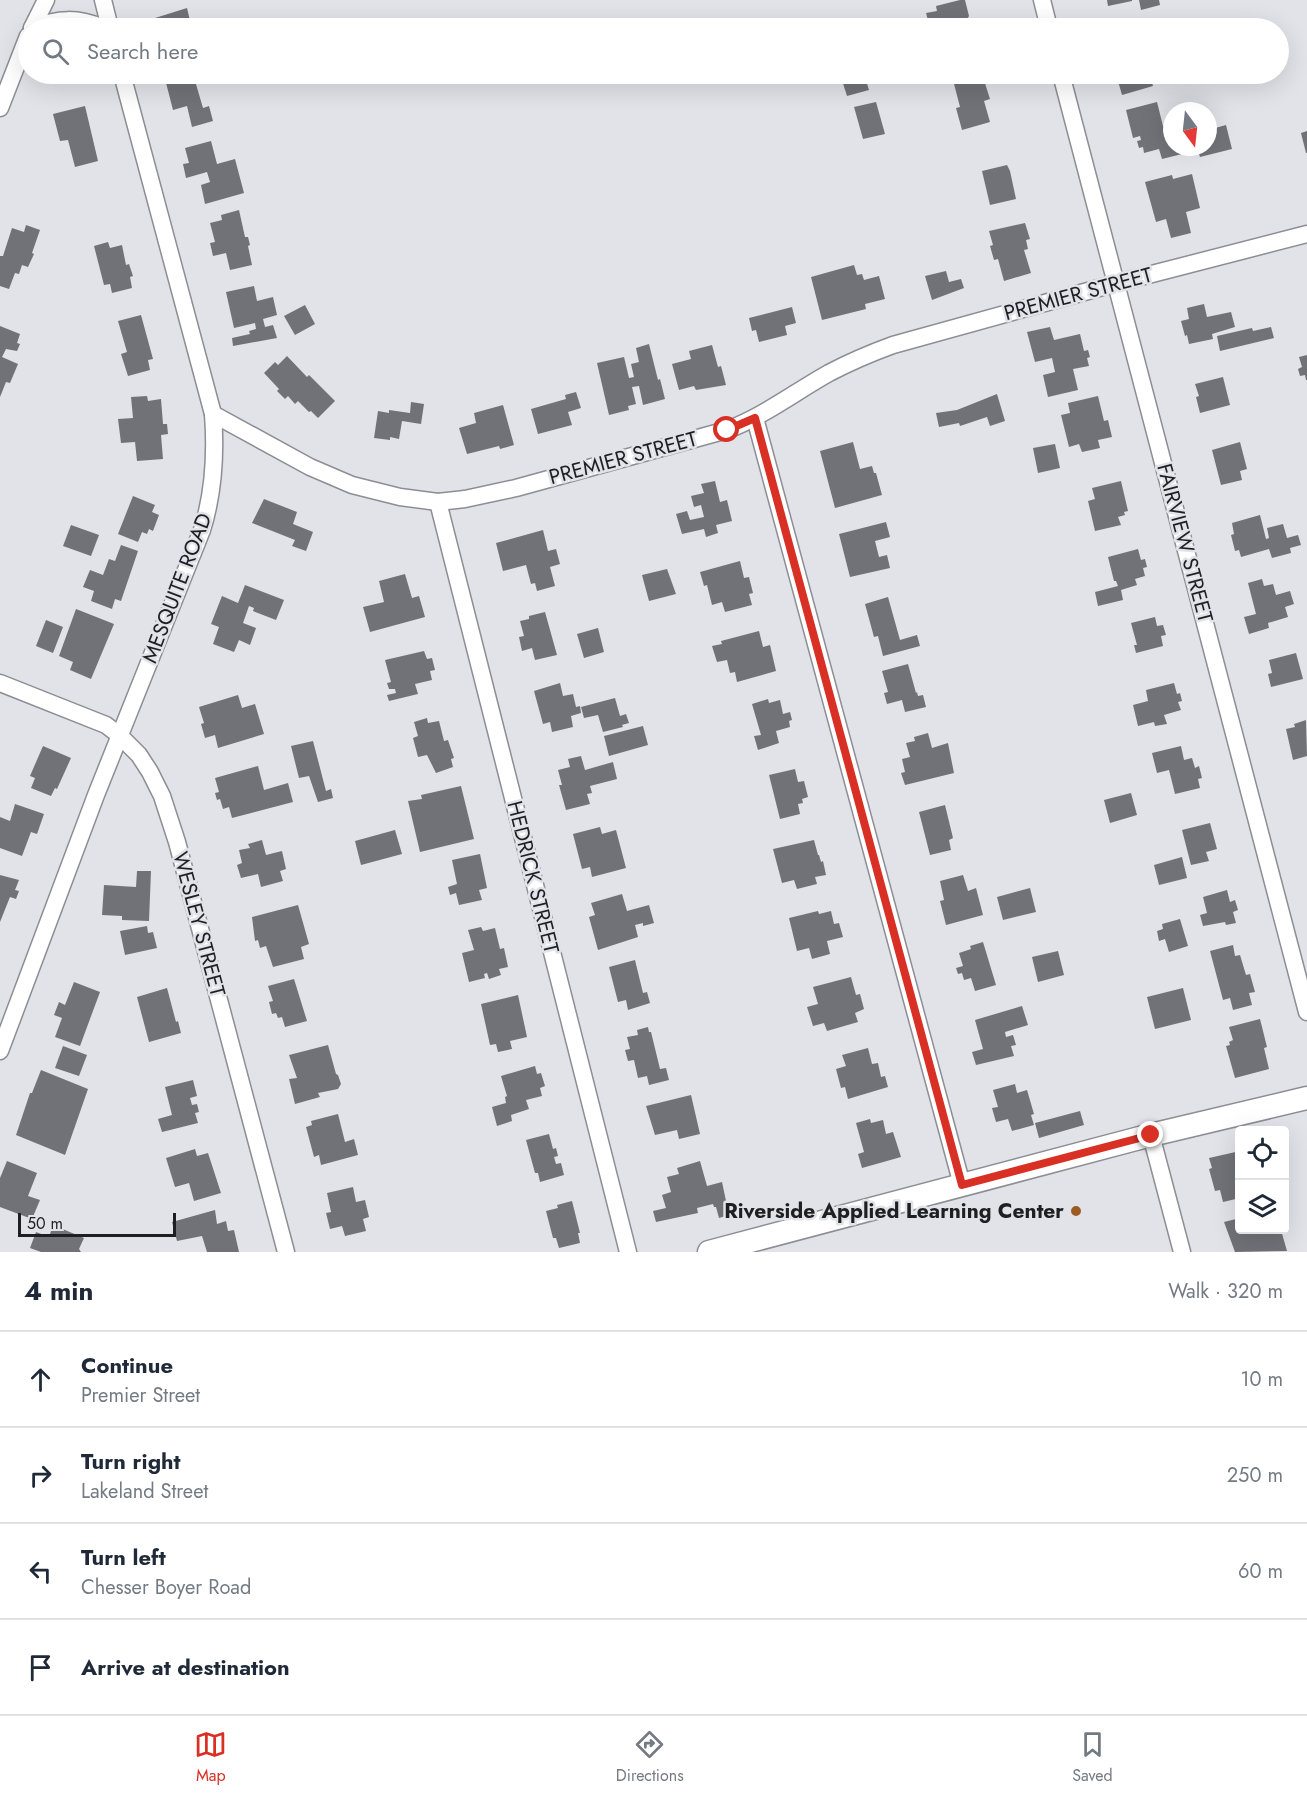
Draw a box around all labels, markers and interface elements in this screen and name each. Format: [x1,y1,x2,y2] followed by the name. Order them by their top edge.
[18,18,1289,84] search box
[39,35,72,68] icon: search
[87,35,198,67] text: Search here
[1163,102,1217,156] north arrow
[1000,260,1156,328] street label: PREMIER STREET
[713,416,739,442] route start
[545,424,701,492] street label: PREMIER STREET
[1149,460,1221,626] street label: FAIRVIEW STREET
[135,509,219,667] street label: MESQUITE ROAD
[500,798,567,957] street label: HEDRICK STREET
[165,848,233,1000] street label: WESLEY STREET
[1137,1121,1163,1147] route end
[1235,1126,1289,1234] map controls
[1235,1126,1289,1180] button: locate
[1235,1180,1289,1234] button: layers
[724,1196,1064,1226] place label: Riverside Applied Learning Center
[1069,1204,1083,1218] marker: Riverside Applied Learning Center
[18,1210,176,1238] scale bar
[27,1212,63,1235] text: 50 m
[24,1272,93,1310] text: 4 min
[1168,1277,1283,1306] text: Walk · 320 m
[81,1349,173,1381] text: Continue
[24,1363,57,1396] icon: ahead
[1240,1365,1283,1394] text: 10 m
[81,1381,200,1410] text: Premier Street
[81,1445,181,1477] text: Turn right
[24,1459,57,1492] icon: right
[1227,1461,1283,1490] text: 250 m
[81,1477,208,1506] text: Lakeland Street
[81,1541,166,1573] text: Turn left
[24,1555,57,1588] icon: left
[1238,1557,1283,1586] text: 60 m
[81,1573,251,1602] text: Chesser Boyer Road
[24,1651,57,1684] icon: arrive
[81,1651,290,1683] text: Arrive at destination
[194,1728,227,1787] tab: Map
[616,1728,684,1787] tab: Directions
[1072,1728,1113,1787] tab: Saved

